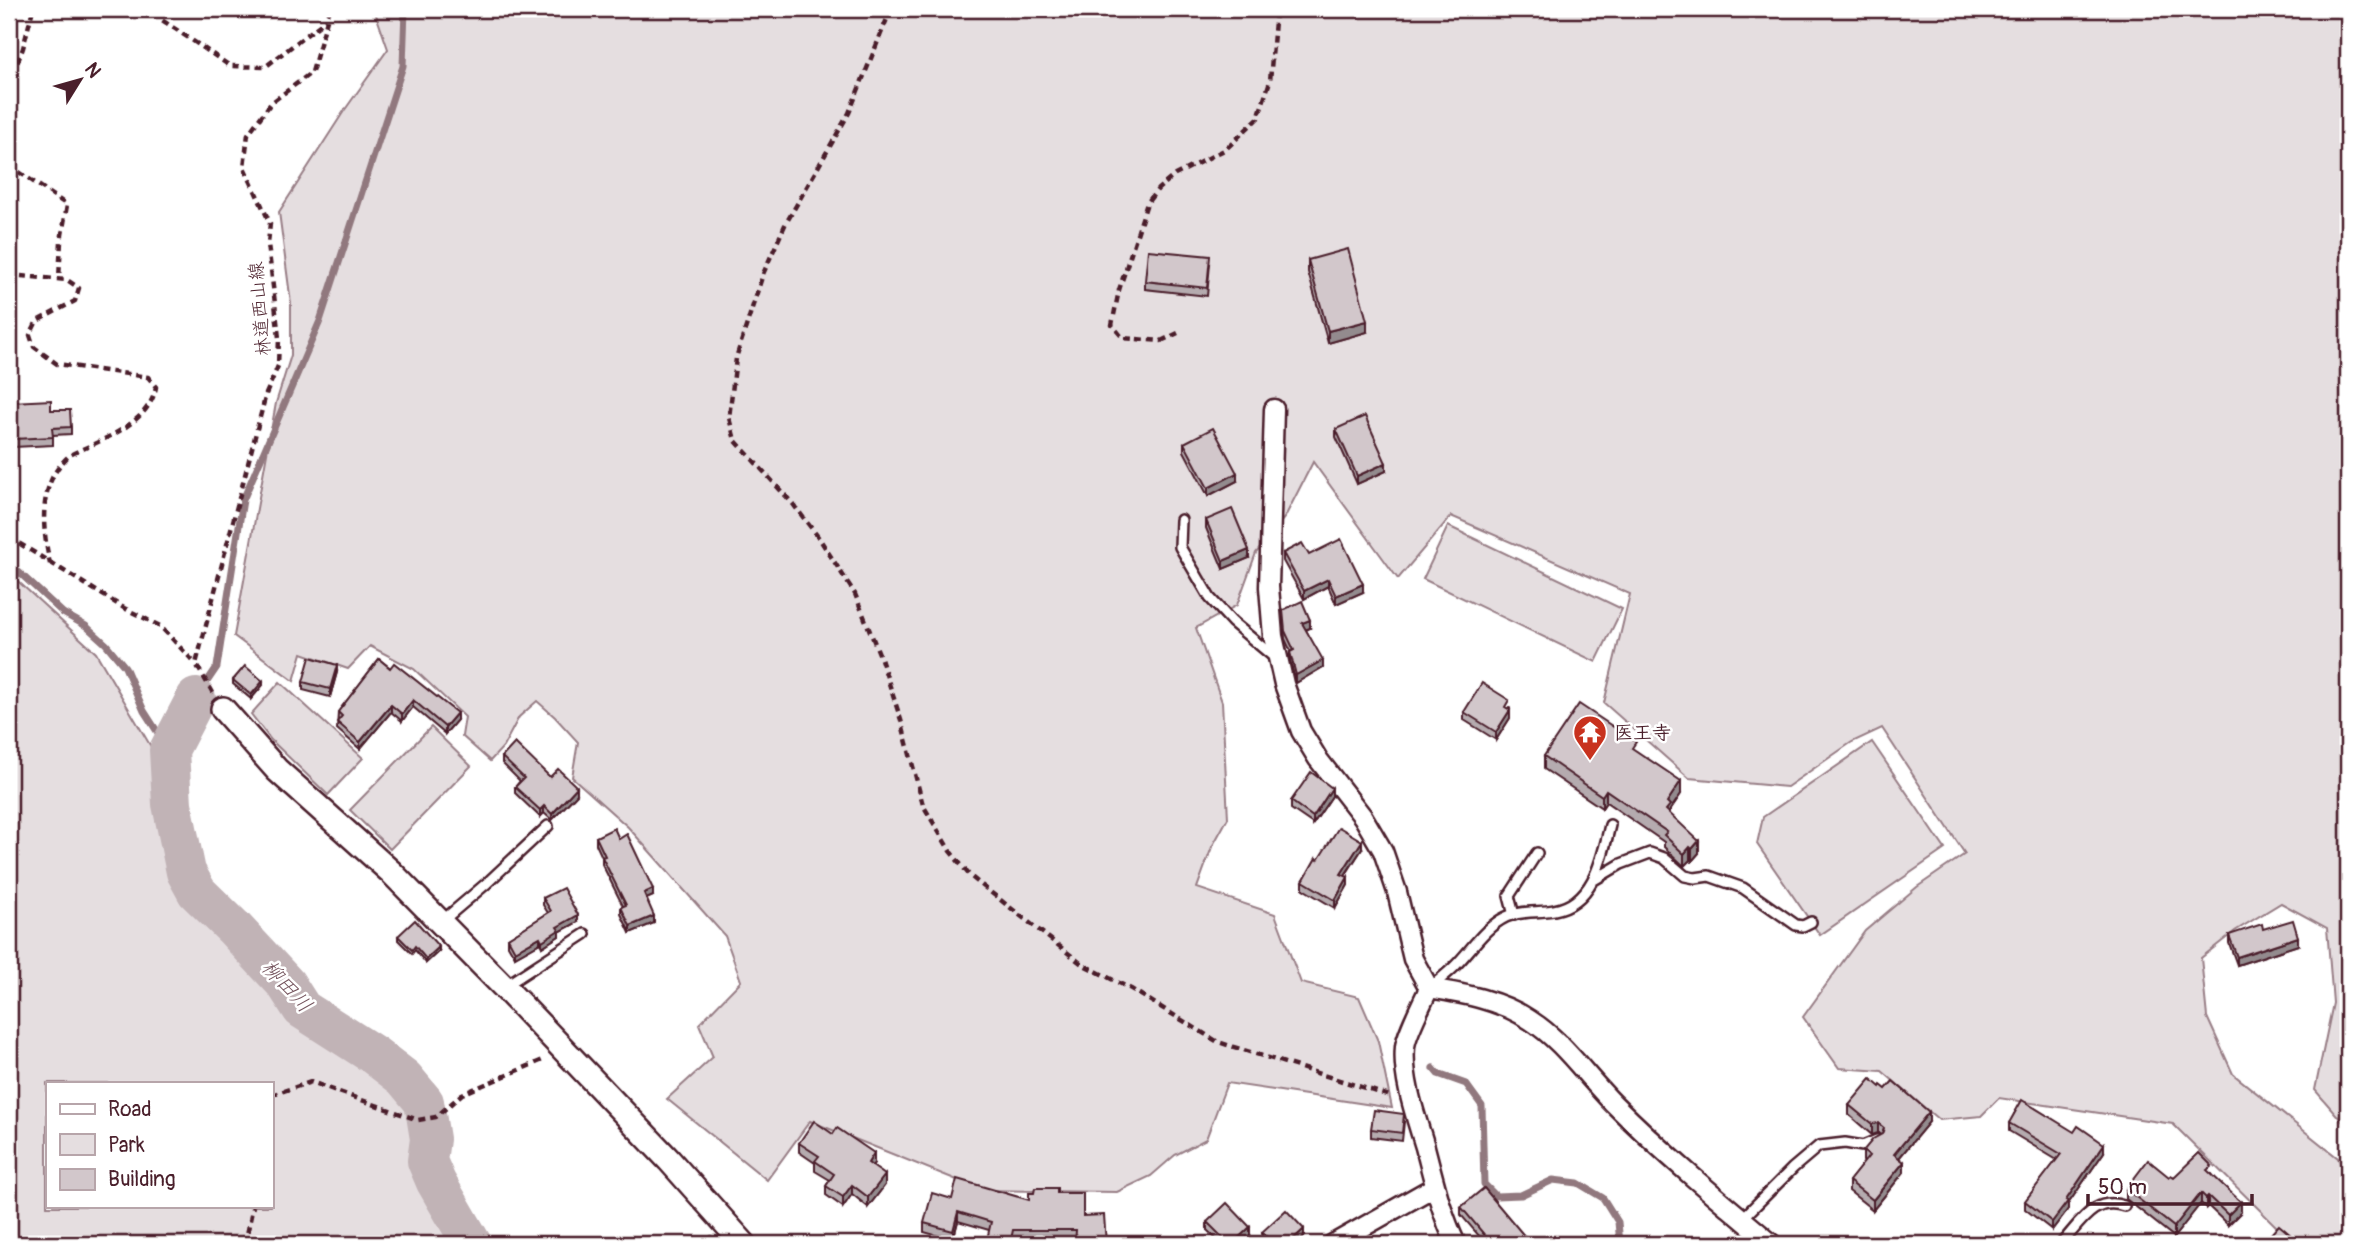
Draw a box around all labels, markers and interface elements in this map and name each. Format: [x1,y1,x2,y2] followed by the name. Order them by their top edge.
[46,46,116,116] north arrow
[79,58,106,83] text: N
[244,261,276,357] street label: 林道西山線
[1571,713,1609,762] temple icon: 医王寺
[1614,721,1671,745] place label: 医王寺
[255,954,318,1019] water label: 柳田川
[46,1082,273,1208] legend
[108,1096,152,1123] text: Road
[108,1132,145,1159] text: Park
[2088,1162,2252,1206] scale bar
[108,1166,175,1193] text: Building
[2098,1174,2147,1201] text: 50 m

